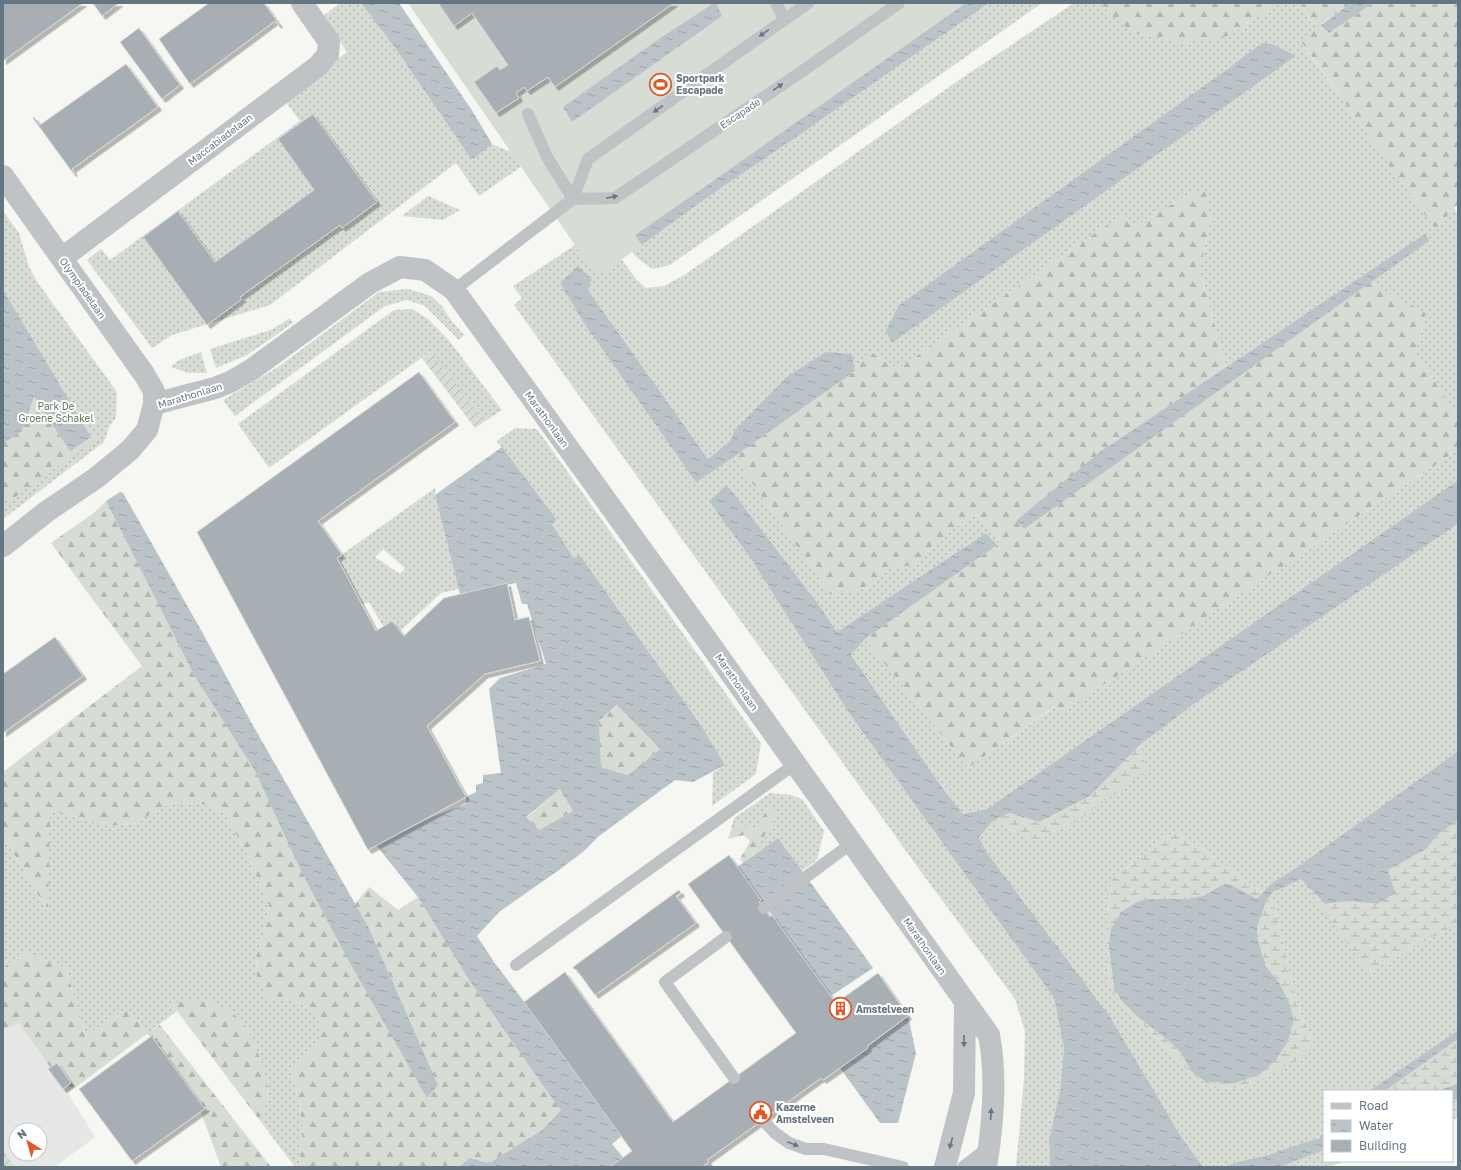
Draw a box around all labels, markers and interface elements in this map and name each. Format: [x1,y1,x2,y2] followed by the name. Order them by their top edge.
[759,29,770,37] one-way arrow
[648,71,674,97] sports icon: Sportpark Escapade
[676,72,725,96] place label: Sportpark Escapade
[773,83,783,91] one-way arrow
[717,95,763,131] street label: Escapade
[653,105,664,113] one-way arrow
[185,111,255,167] street label: Maccabiadelaan
[605,194,618,200] one-way arrow
[57,255,109,321] street label: Olympiadelaan
[156,380,224,410] street label: Marathonlaan
[523,389,571,449] street label: Marathonlaan
[18,400,94,424] park label: Park De Groene Schakel
[713,651,761,713] street label: Marathonlaan
[901,915,949,977] street label: Marathonlaan
[828,996,854,1022] building icon: Amstelveen
[856,1003,914,1015] place label: Amstelveen
[961,1035,967,1048] one-way arrow
[1323,1090,1453,1162] legend
[1359,1098,1388,1113] text: Road
[747,1100,773,1126] public building icon: Kazerne Amstelveen
[776,1101,834,1125] place label: Kazerne Amstelveen
[988,1108,995,1120] one-way arrow
[1359,1118,1393,1133] text: Water
[8,1122,48,1162] north arrow
[14,1126,29,1141] text: N
[948,1138,954,1150] one-way arrow
[1359,1138,1407,1153] text: Building
[787,1141,799,1147] one-way arrow

